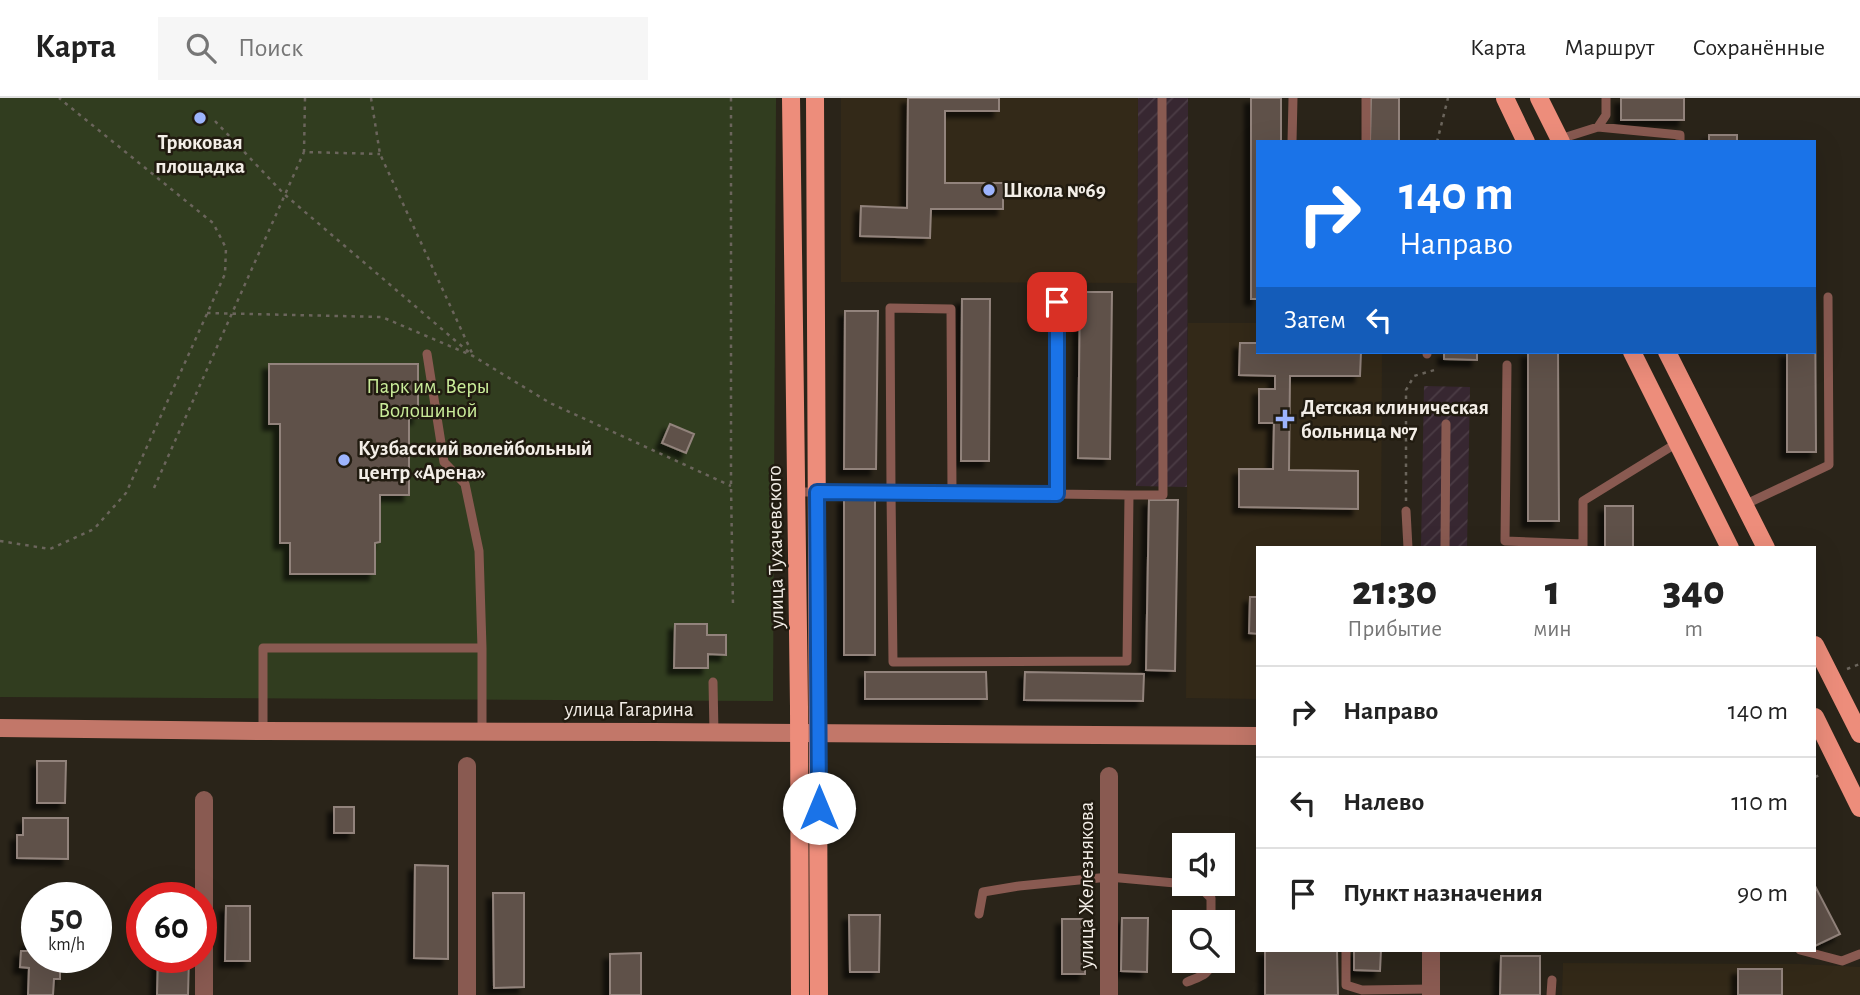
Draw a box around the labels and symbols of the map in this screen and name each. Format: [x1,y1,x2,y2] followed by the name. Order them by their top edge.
[192,110,208,126] marker: Трюковая площадка
[155,132,245,177] place label: Трюковая площадка
[1003,180,1106,201] place label: Школа №69
[981,182,997,198] marker: Школа №69
[1027,272,1087,332] pin
[366,376,490,421] park label: Парк им. Веры Волошиной
[1301,397,1489,442] place label: Детская клиническая больница №7
[1275,409,1295,429] marker: Детская клиническая больница №7
[358,438,592,483] place label: Кузбасский волейбольный центр «Арена»
[336,452,352,468] marker: Кузбасский волейбольный центр «Арена»
[764,465,787,630] street label: улица Тухачевского
[563,699,694,720] street label: улица Гагарина
[782,771,856,845] position arrow
[1076,801,1097,969] street label: улица Железнякова
[126,882,217,973] speed limit sign: 60

